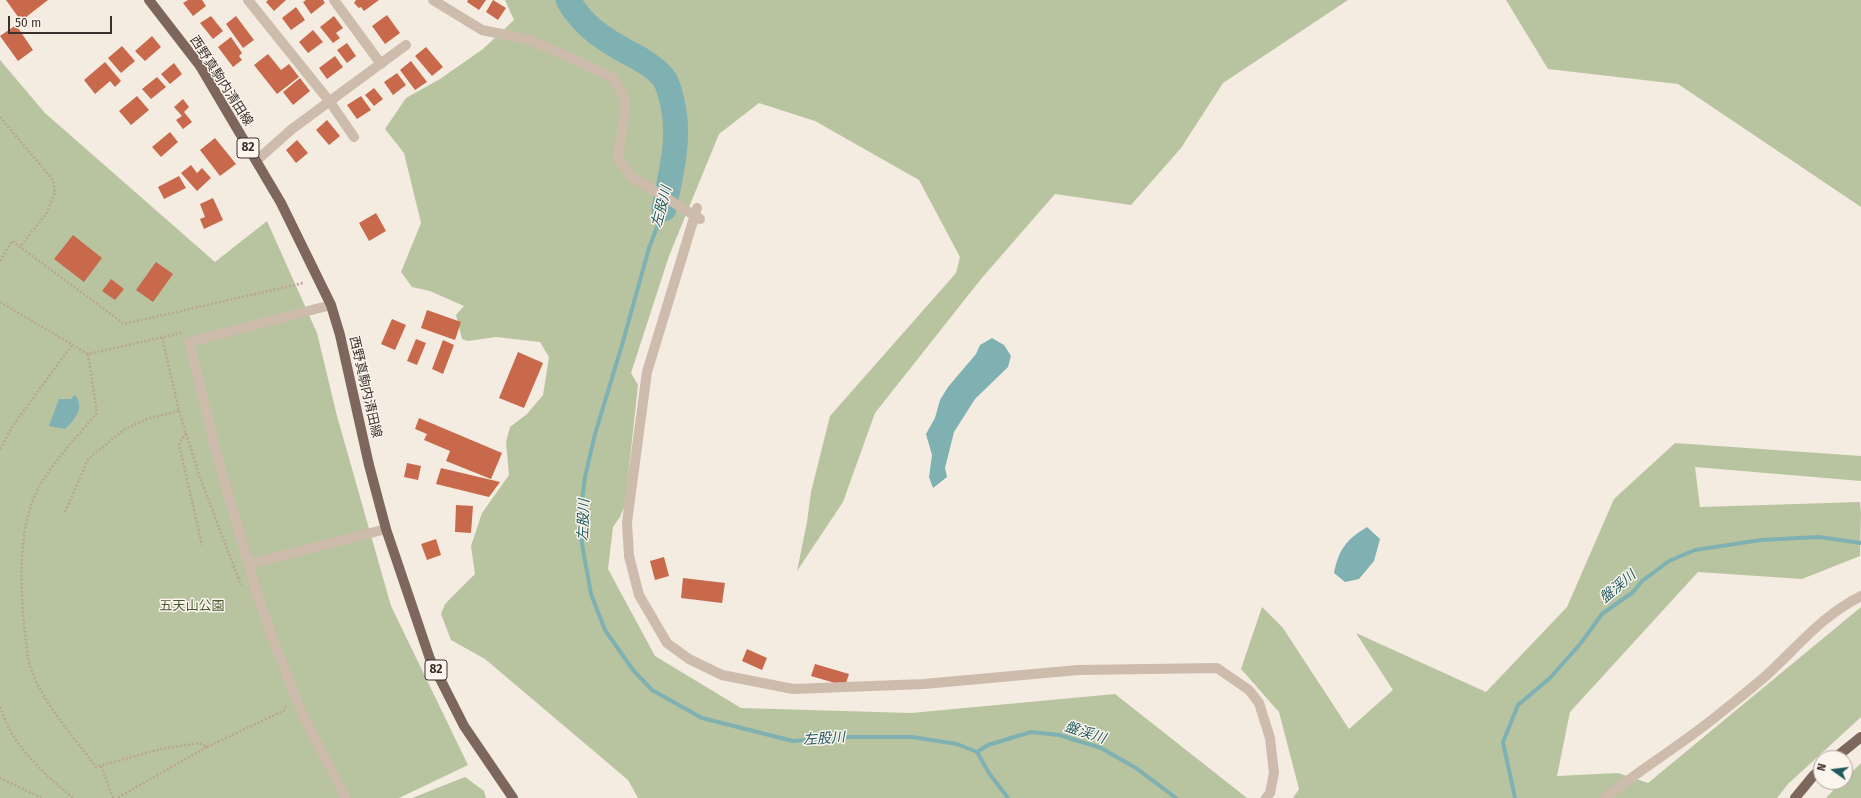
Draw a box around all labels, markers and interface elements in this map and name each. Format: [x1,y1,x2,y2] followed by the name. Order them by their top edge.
[10,8,114,34] scale bar
[15,16,41,30] text: 50 m
[186,33,256,129] street label: 西野真駒内清田線
[237,138,259,158] road number: 82
[648,185,676,229] water label: 左股川
[346,335,384,439] street label: 西野真駒内清田線
[575,499,593,541] water label: 左股川
[1597,567,1639,607] water label: 盤渓川
[160,598,224,614] park label: 五天山公園
[425,660,447,680] road number: 82
[1062,719,1108,747] water label: 盤渓川
[802,729,846,749] water label: 左股川
[1813,750,1853,790] north arrow
[1815,762,1829,772] text: N

